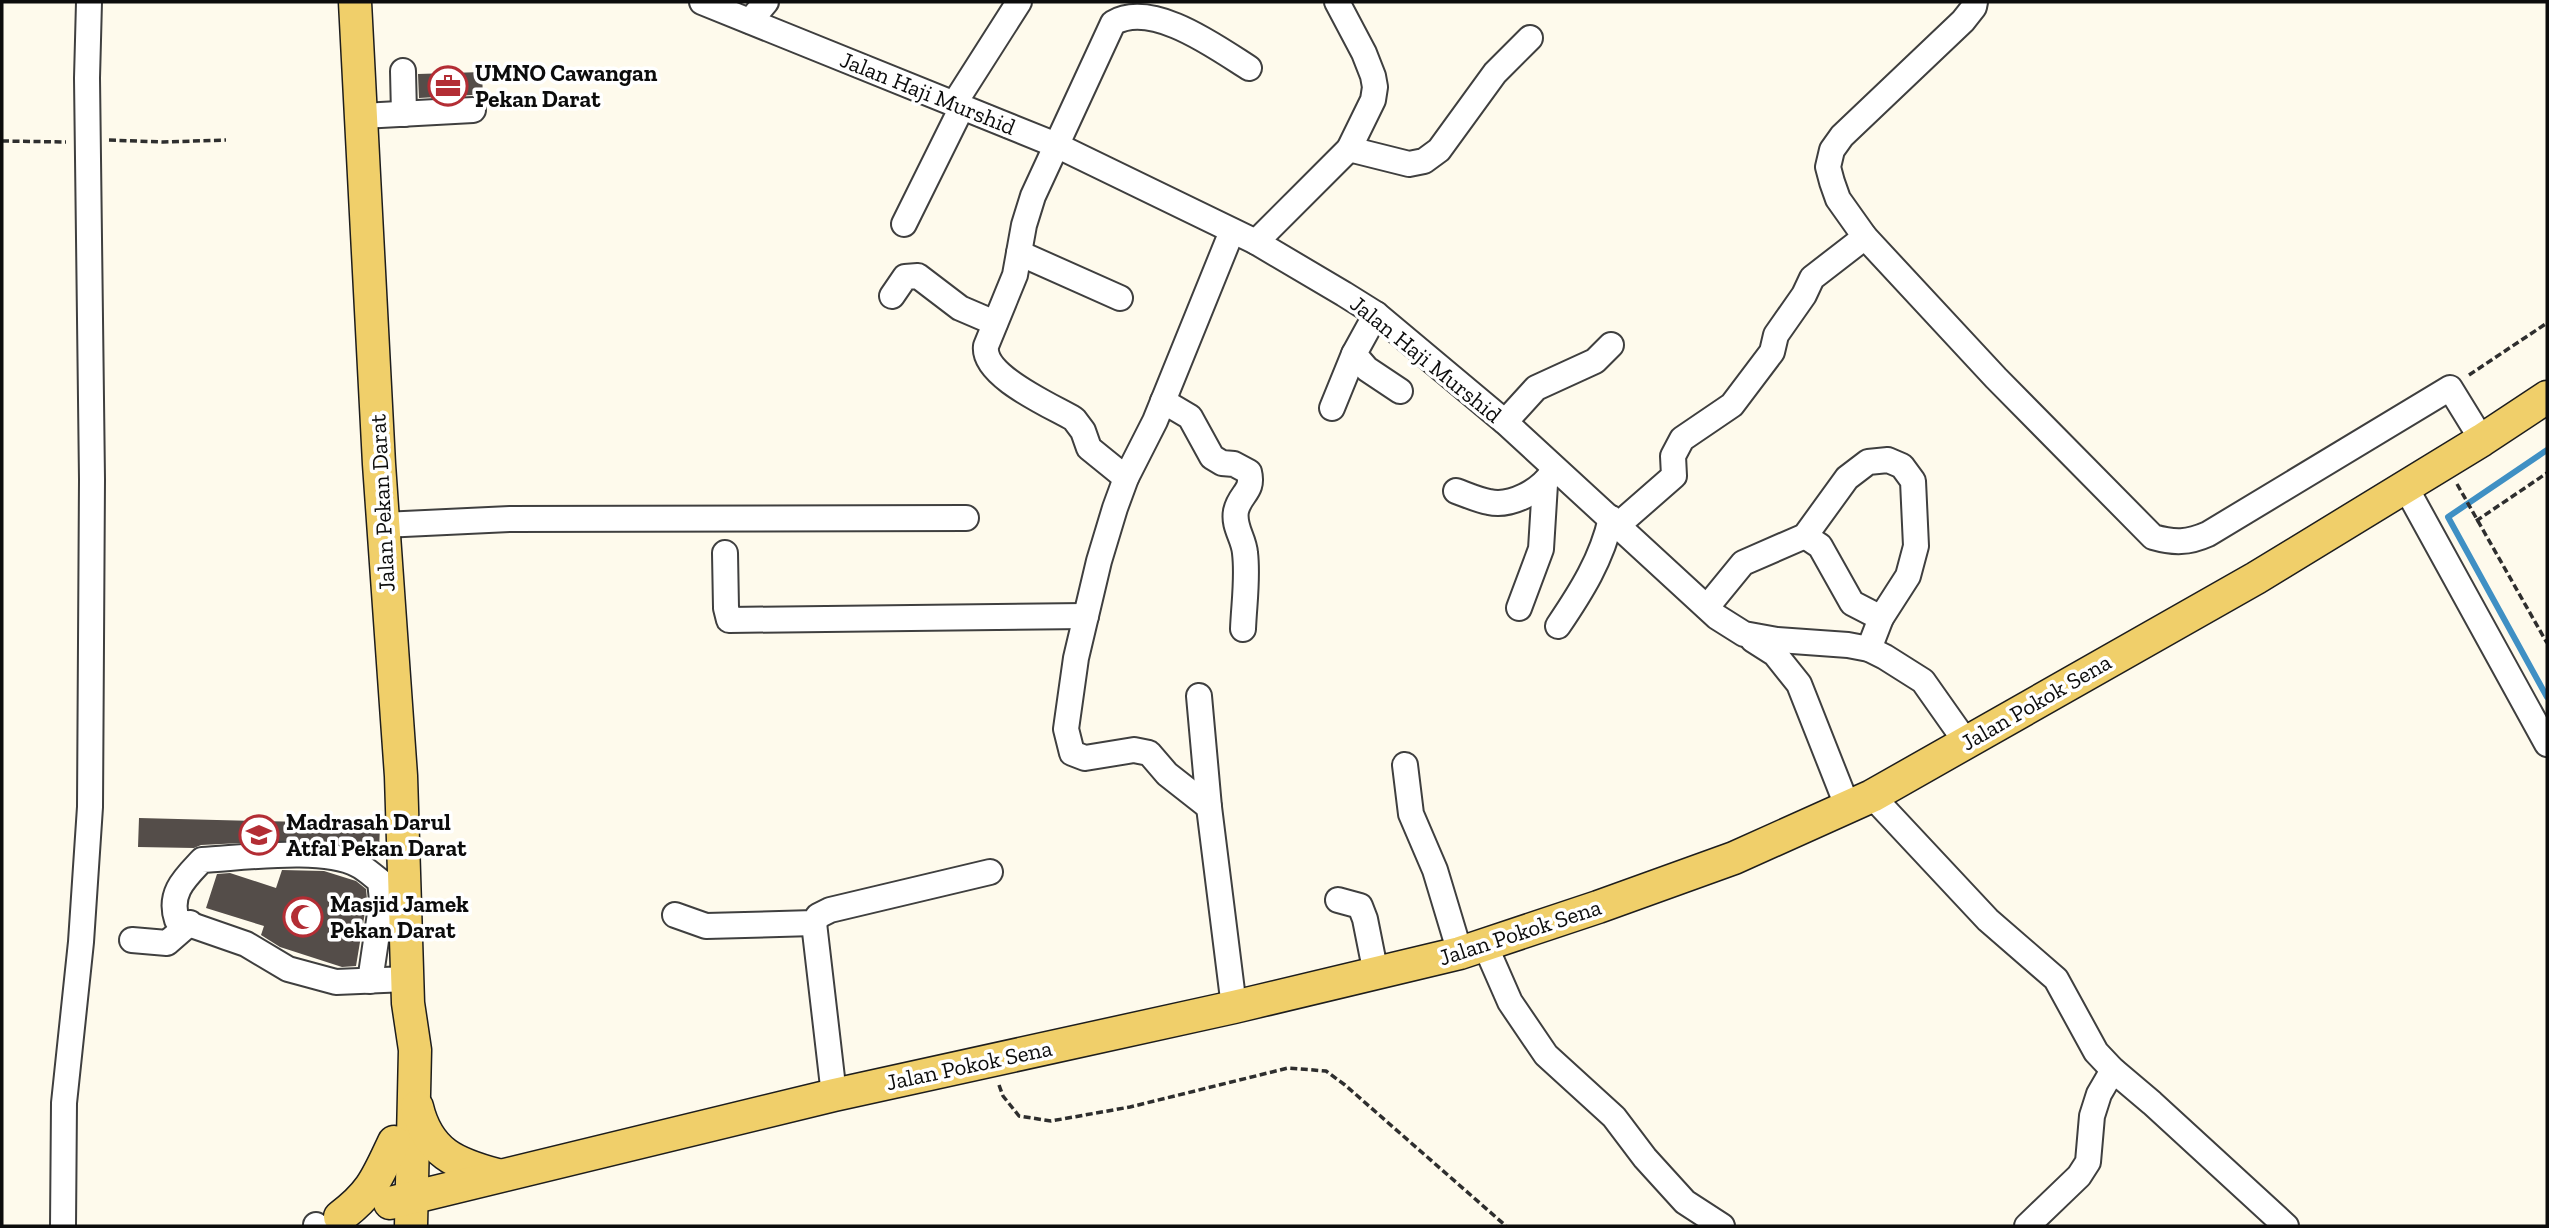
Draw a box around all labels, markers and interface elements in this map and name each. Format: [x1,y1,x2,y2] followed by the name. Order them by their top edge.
[836,45,1020,141] street label: Jalan Haji Murshid
[475,59,658,113] place label: UMNO Cawangan Pekan Darat
[427,65,469,107] office icon: UMNO Cawangan Pekan Darat
[1345,289,1508,429] street label: Jalan Haji Murshid
[363,413,401,593] street label: Jalan Pekan Darat
[1956,648,2116,756] street label: Jalan Pokok Sena
[286,808,467,862] place label: Madrasah Darul Atfal Pekan Darat
[238,814,280,856] school or university icon: Madrasah Darul Atfal Pekan Darat
[330,890,469,944] place label: Masjid Jamek Pekan Darat
[1435,893,1605,971] street label: Jalan Pokok Sena
[282,896,324,938] mosque icon: Masjid Jamek Pekan Darat
[883,1034,1055,1096] street label: Jalan Pokok Sena

